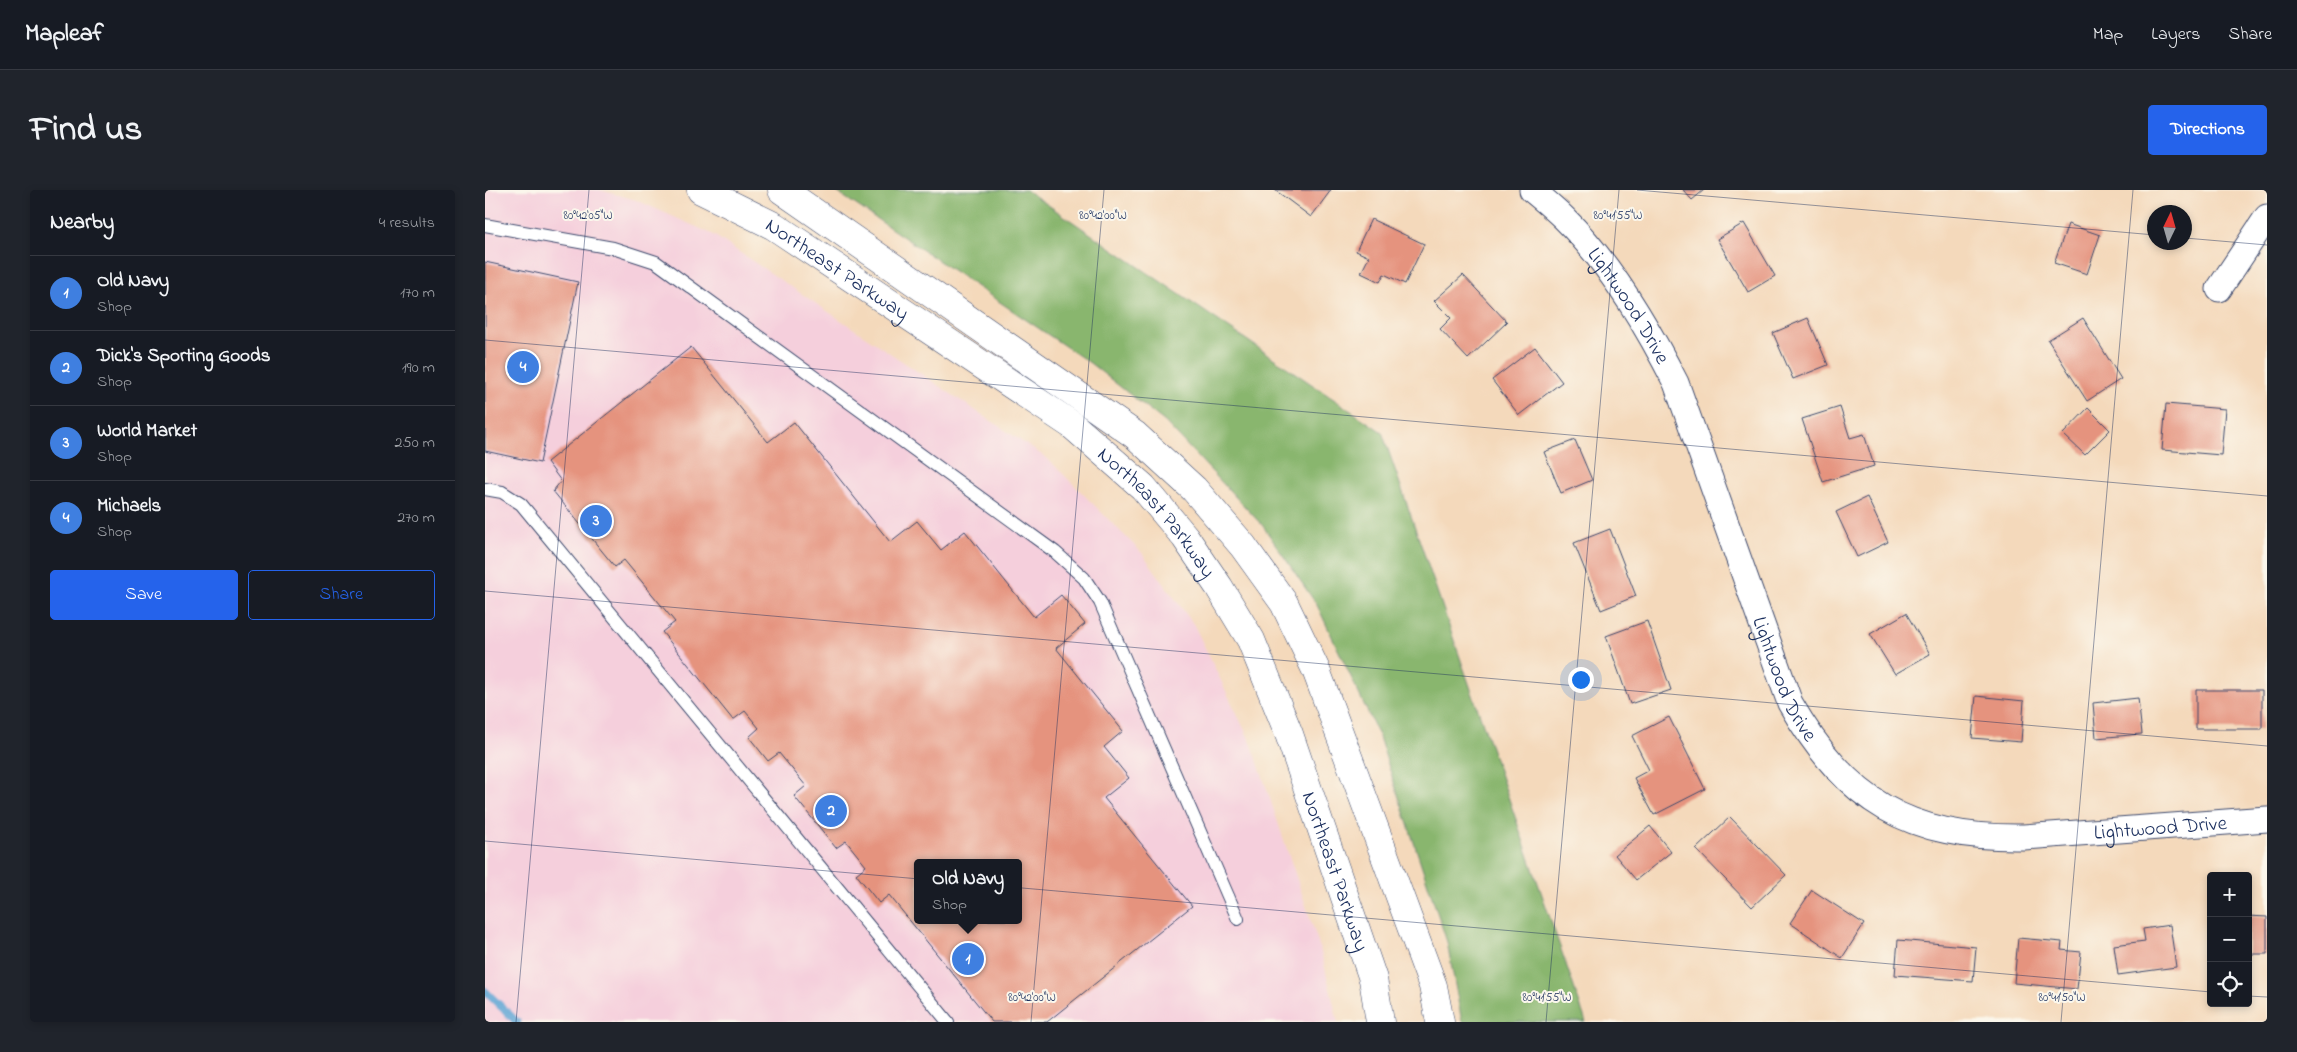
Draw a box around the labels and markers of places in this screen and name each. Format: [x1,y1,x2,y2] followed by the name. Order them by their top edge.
[507,348,539,386] pin: 4
[580,502,612,540] pin: 3
[815,792,847,830] pin: 2
[952,940,984,978] pin: 1

